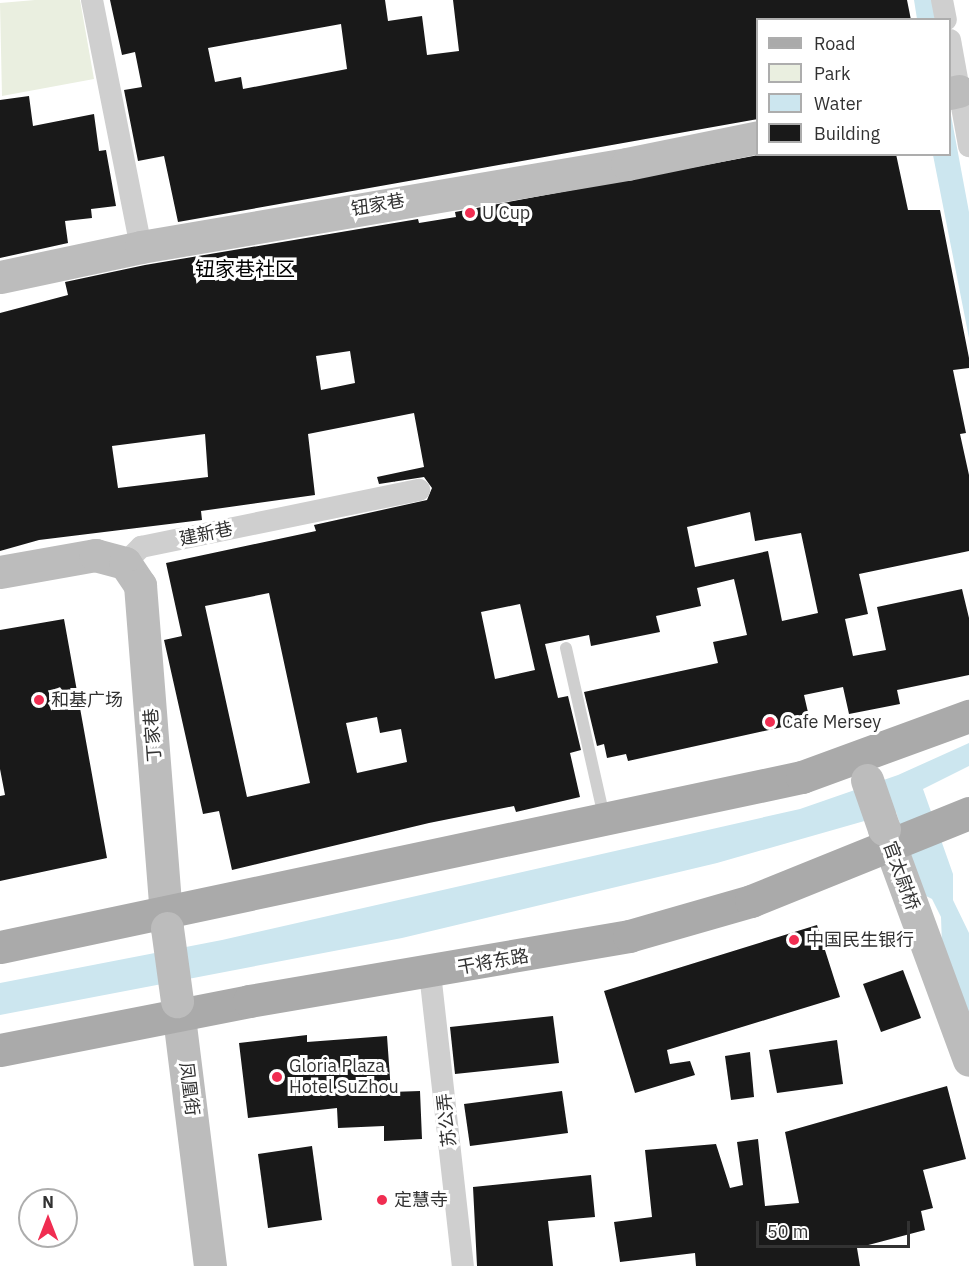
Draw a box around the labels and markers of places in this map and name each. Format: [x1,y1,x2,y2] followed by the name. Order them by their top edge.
[482,202,530,224] place label: U Cup
[463,206,477,220] marker: U Cup
[51,689,123,711] place label: 和基广场
[32,693,46,707] marker: 和基广场
[782,711,881,733] place label: Cafe Mersey
[763,715,777,729] marker: Cafe Mersey
[806,929,914,951] place label: 中国民生银行
[787,933,801,947] marker: 中国民生银行
[289,1056,399,1098] place label: Gloria Plaza Hotel SuZhou
[270,1070,284,1084] marker: Gloria Plaza Hotel SuZhou
[394,1189,448,1211] place label: 定慧寺
[375,1193,389,1207] marker: 定慧寺

